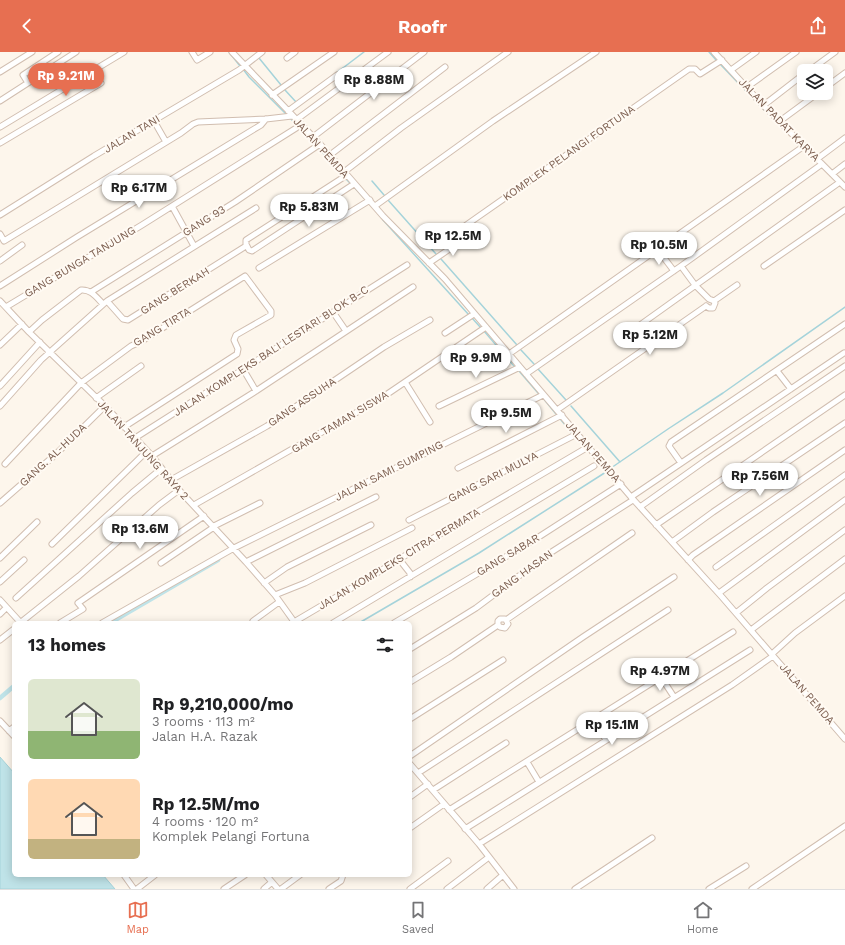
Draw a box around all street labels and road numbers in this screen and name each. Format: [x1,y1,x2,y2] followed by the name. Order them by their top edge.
[736,76,822,164] street label: JALAN PADAT KARYA
[501,102,637,204] street label: KOMPLEK PELANGI FORTUNA
[102,112,162,156] street label: JALAN TANI
[290,115,352,181] street label: JALAN PEMDA
[180,203,228,239] street label: GANG 93
[22,224,138,300] street label: GANG BUNGA TANJUNG
[138,265,212,317] street label: GANG BERKAH
[171,283,371,419] street label: JALAN KOMPLEKS BALI LESTARI BLOK B-C
[131,305,193,349] street label: GANG TIRTA
[266,375,338,429] street label: GANG ASSUHA
[289,388,391,456] street label: GANG TAMAN SISWA
[95,397,191,503] street label: JALAN TANJUNG RAYA 2
[563,419,623,485] street label: JALAN PEMDA
[17,421,89,489] street label: GANG. AL-HUDA
[333,438,445,504] street label: JALAN SAMI SUMPING
[446,449,540,505] street label: GANG SARI MULYA
[316,505,482,613] street label: JALAN KOMPLEKS CITRA PERMATA
[474,531,542,579] street label: GANG SABAR
[489,547,555,601] street label: GANG HASAN
[777,661,837,727] street label: JALAN PEMDA

